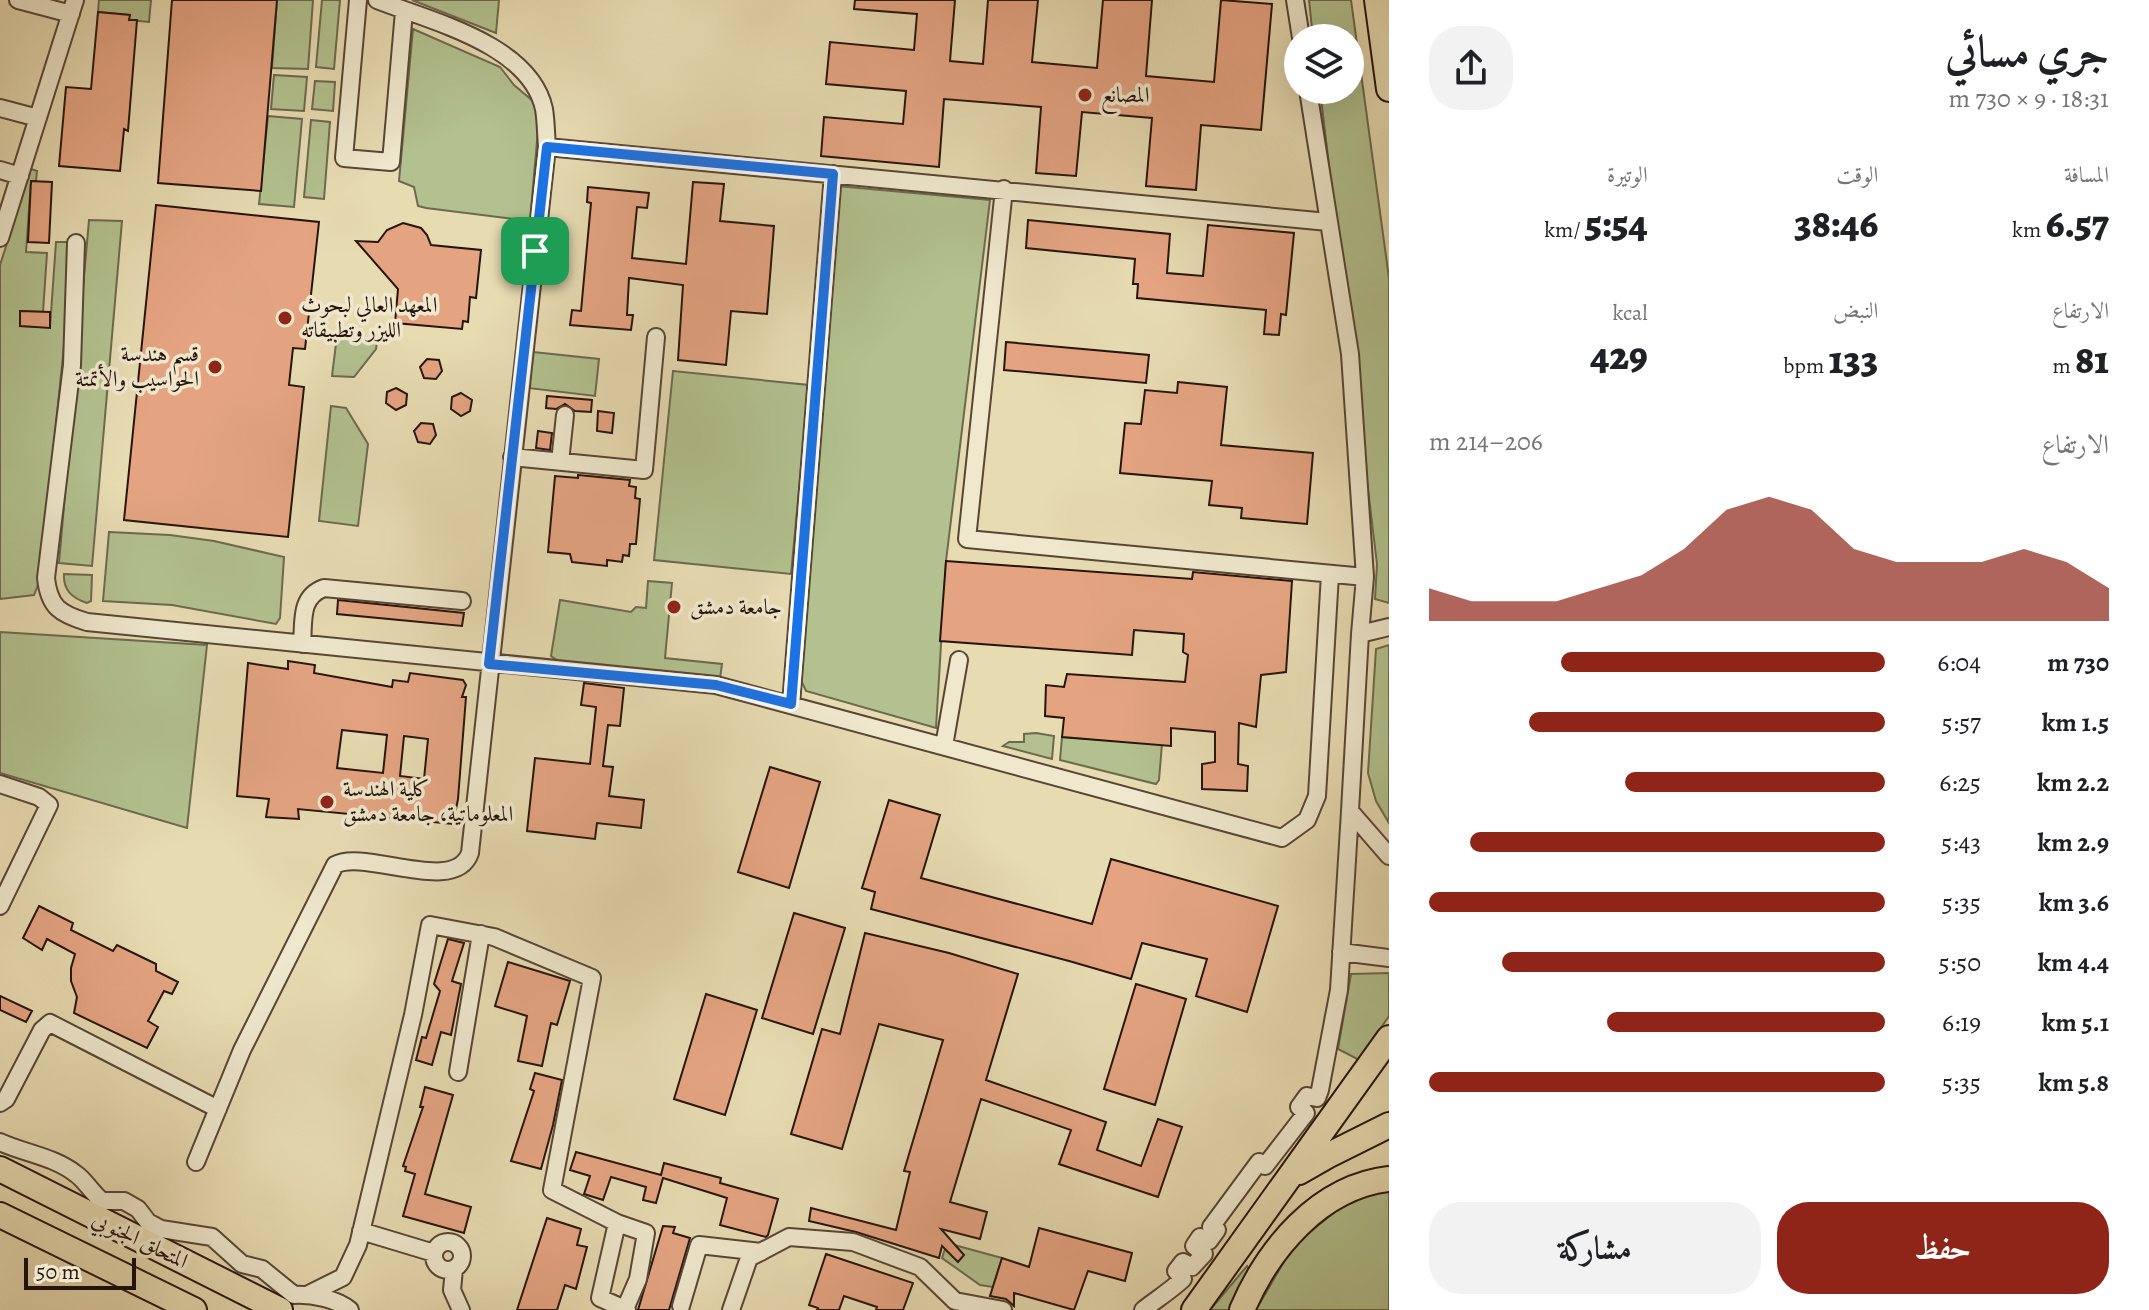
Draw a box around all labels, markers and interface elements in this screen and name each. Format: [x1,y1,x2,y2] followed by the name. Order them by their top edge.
[1945,21,2109,81] text: جري مسائي
[1284,24,1364,104] map controls
[1284,24,1364,104] button: layers
[1429,26,1513,110] button: share
[1101,80,1150,114] place label: المصانع
[1948,81,2109,116] text: 18:31 · 9 × 730 m
[1076,86,1094,104] marker: المصانع
[1607,160,1648,190] text: الوتيرة
[1836,160,1878,190] text: الوقت
[2064,160,2109,190] text: المسافة
[1585,196,1648,251] text: 5:54
[1794,196,1878,251] text: 38:46
[2046,196,2109,251] text: 6.57
[1544,215,1585,245] text: /km
[2012,215,2046,245] text: km
[501,217,569,285] pin
[513,229,557,273] icon: arrive
[301,290,437,345] place label: المعهد العالي لبحوث الليزر وتطبيقاته
[1833,296,1878,326] text: النبض
[2052,296,2109,326] text: الارتفاع
[1612,298,1648,328] text: kcal
[276,309,294,327] marker: المعهد العالي لبحوث الليزر وتطبيقاته
[1590,328,1648,383] text: 429
[1829,332,1878,387] text: 133
[2075,332,2109,387] text: 81
[75,339,199,394] place label: قسم هندسة الحواسيب والأتمتة
[1783,351,1829,381] text: bpm
[2053,351,2075,381] text: m
[206,358,224,376] marker: قسم هندسة الحواسيب والأتمتة
[1429,424,1543,459] text: 206–214 m
[2042,427,2109,462] text: الارتفاع
[690,592,782,622] place label: جامعة دمشق
[665,598,683,616] marker: جامعة دمشق
[1937,645,1981,680] text: 6:04
[2047,645,2109,680] text: 730 m
[1942,705,1981,740] text: 5:57
[2042,705,2109,740] text: 1.5 km
[1939,765,1981,800] text: 6:25
[2037,765,2109,800] text: 2.2 km
[343,774,513,829] place label: كلية الهندسة المعلوماتية، جامعة دمشق
[318,793,336,811] marker: كلية الهندسة المعلوماتية، جامعة دمشق
[1941,825,1981,860] text: 5:43
[2037,825,2109,860] text: 2.9 km
[1942,885,1981,920] text: 5:35
[2039,885,2109,920] text: 3.6 km
[1939,945,1981,980] text: 5:50
[2038,945,2109,980] text: 4.4 km
[1942,1005,1981,1040] text: 6:19
[2042,1005,2109,1040] text: 5.1 km
[1942,1065,1981,1100] text: 5:35
[2039,1065,2109,1100] text: 5.8 km
[1429,1202,1761,1294] button: مشاركة
[1777,1202,2109,1294] button: حفظ
[86,1204,193,1279] street label: المتحلق الجنوبي
[24,1254,136,1290] scale bar
[36,1257,80,1287] text: 50 m

